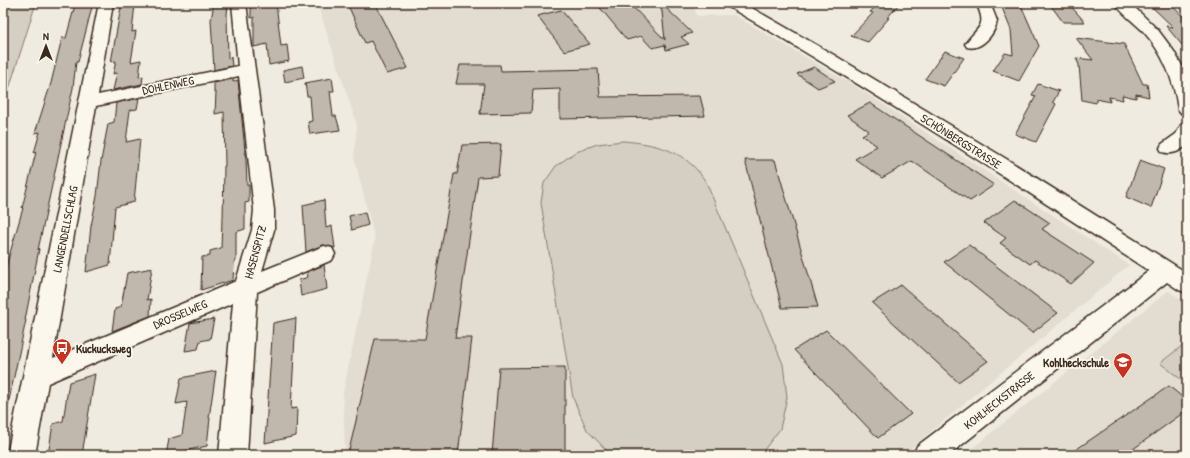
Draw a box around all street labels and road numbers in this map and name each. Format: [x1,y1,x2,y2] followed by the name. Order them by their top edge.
[141,71,196,99] street label: DOHLENWEG
[917,109,1005,173] street label: SCHÖNBERGSTRASSE
[48,184,82,274] street label: LANGENDELLSCHLAG
[240,223,270,281] street label: HASENSPITZ
[150,295,210,333] street label: DROSSELWEG
[960,367,1038,433] street label: KOHLHECKSTRASSE

